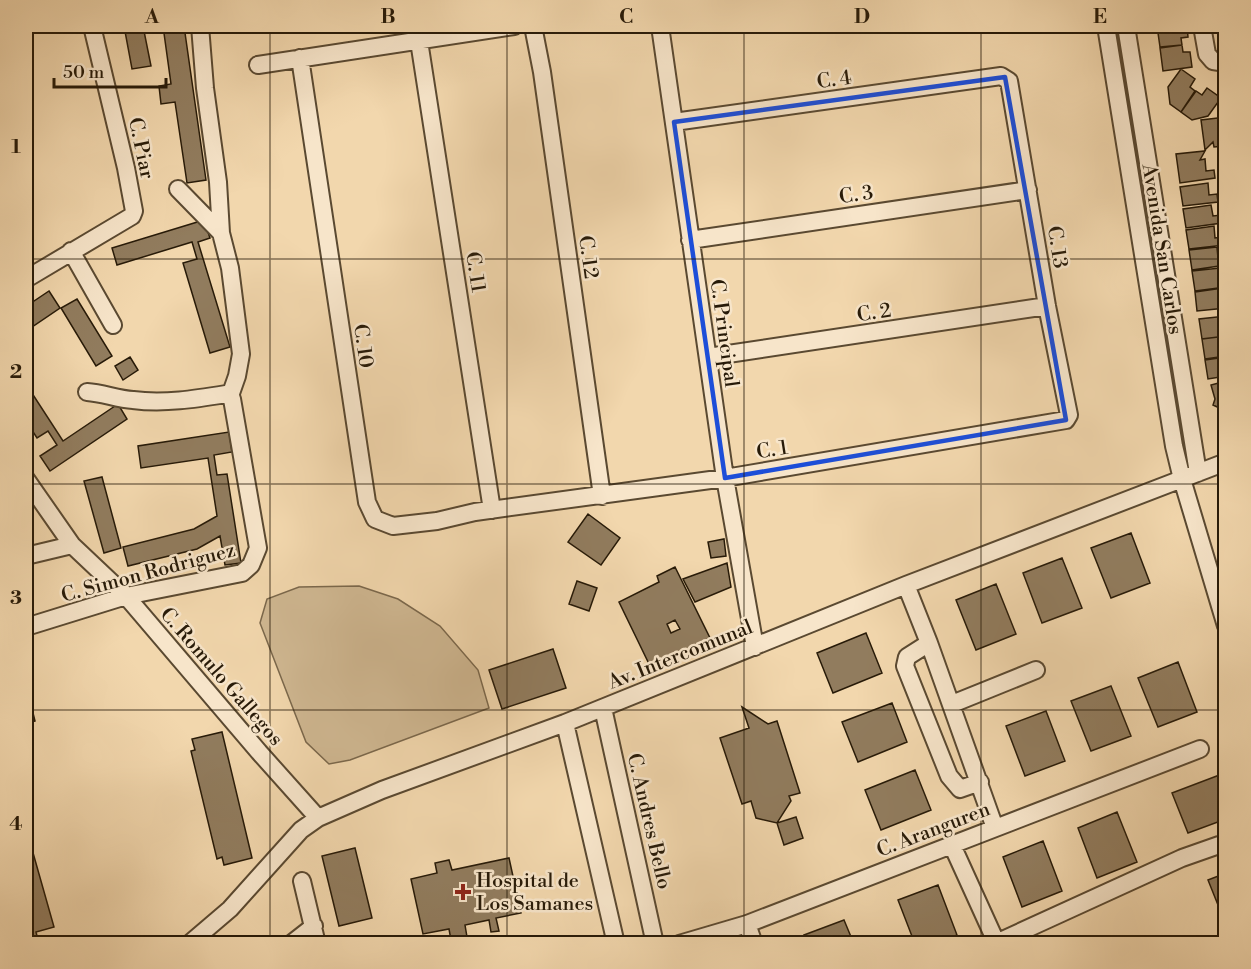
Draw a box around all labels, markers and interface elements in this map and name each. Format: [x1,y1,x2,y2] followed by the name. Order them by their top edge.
[144,5,160,30] text: A
[380,5,396,30] text: B
[619,5,633,30] text: C
[854,5,870,30] text: D
[1093,5,1107,30] text: E
[54,51,166,89] scale bar
[63,61,105,84] text: 50 m
[815,66,853,95] street label: C. 4
[122,115,159,182] street label: C. Piar
[11,135,21,160] text: 1
[1136,161,1187,336] street label: Avenida San Carlos
[838,181,875,210] street label: C. 3
[1041,224,1072,270] street label: C. 13
[572,234,603,281] street label: C. 12
[459,250,490,295] street label: C. 11
[704,278,743,389] street label: C. Principal
[855,298,893,329] street label: C. 2
[347,323,378,370] street label: C. 10
[10,360,22,385] text: 2
[755,436,790,465] street label: C. 1
[59,538,238,609] street label: C. Simon Rodriguez
[10,586,22,611] text: 3
[154,603,288,751] street label: C. Romulo Gallegos
[604,615,757,696] street label: Av. Intercomunal
[621,751,676,892] street label: C. Andres Bello
[873,797,994,864] street label: C. Aranguren
[9,812,23,837] text: 4
[476,869,593,917] place label: Hospital de Los Samanes
[454,883,472,901] marker: Hospital de Los Samanes

